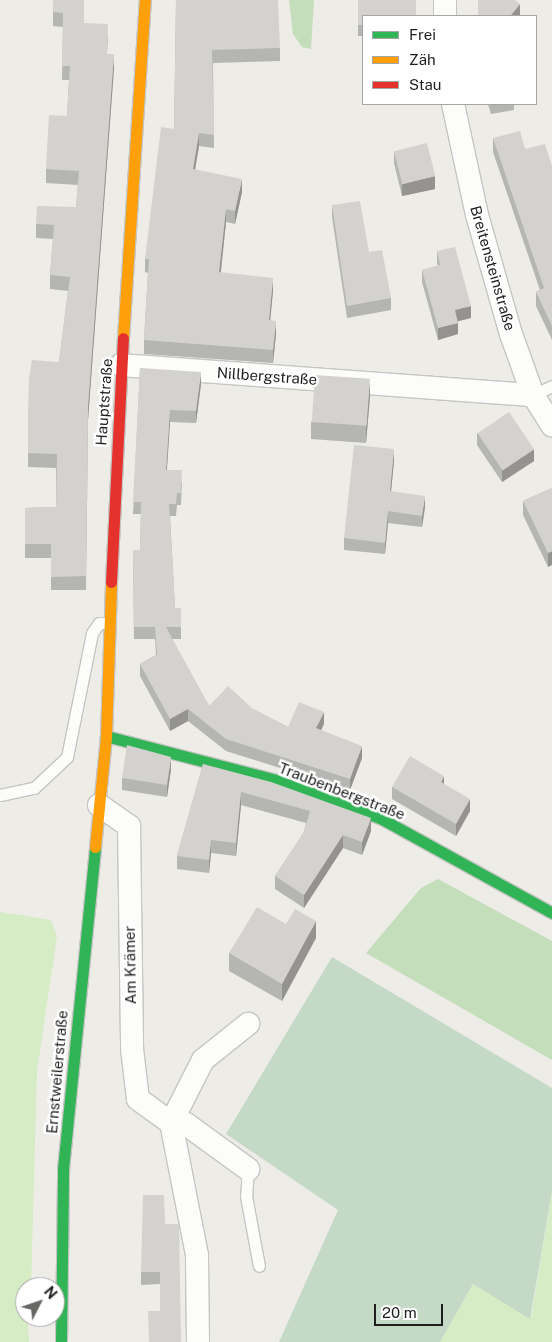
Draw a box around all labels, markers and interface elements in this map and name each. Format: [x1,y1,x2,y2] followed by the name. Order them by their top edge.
[362,15,537,105] legend
[409,26,436,43] text: Frei
[409,51,436,68] text: Zäh
[409,76,442,93] text: Stau
[467,203,519,333] street label: Breitensteinstraße
[92,358,116,446] street label: Hauptstraße
[216,364,318,388] street label: Nillbergstraße
[276,759,408,823] street label: Traubenbergstraße
[120,925,140,1005] street label: Am Krämer
[43,1010,71,1134] street label: Ernstweilerstraße
[15,1277,65,1327] north arrow
[41,1283,60,1302] text: N
[377,1294,446,1326] scale bar
[382,1304,417,1321] text: 20 m

